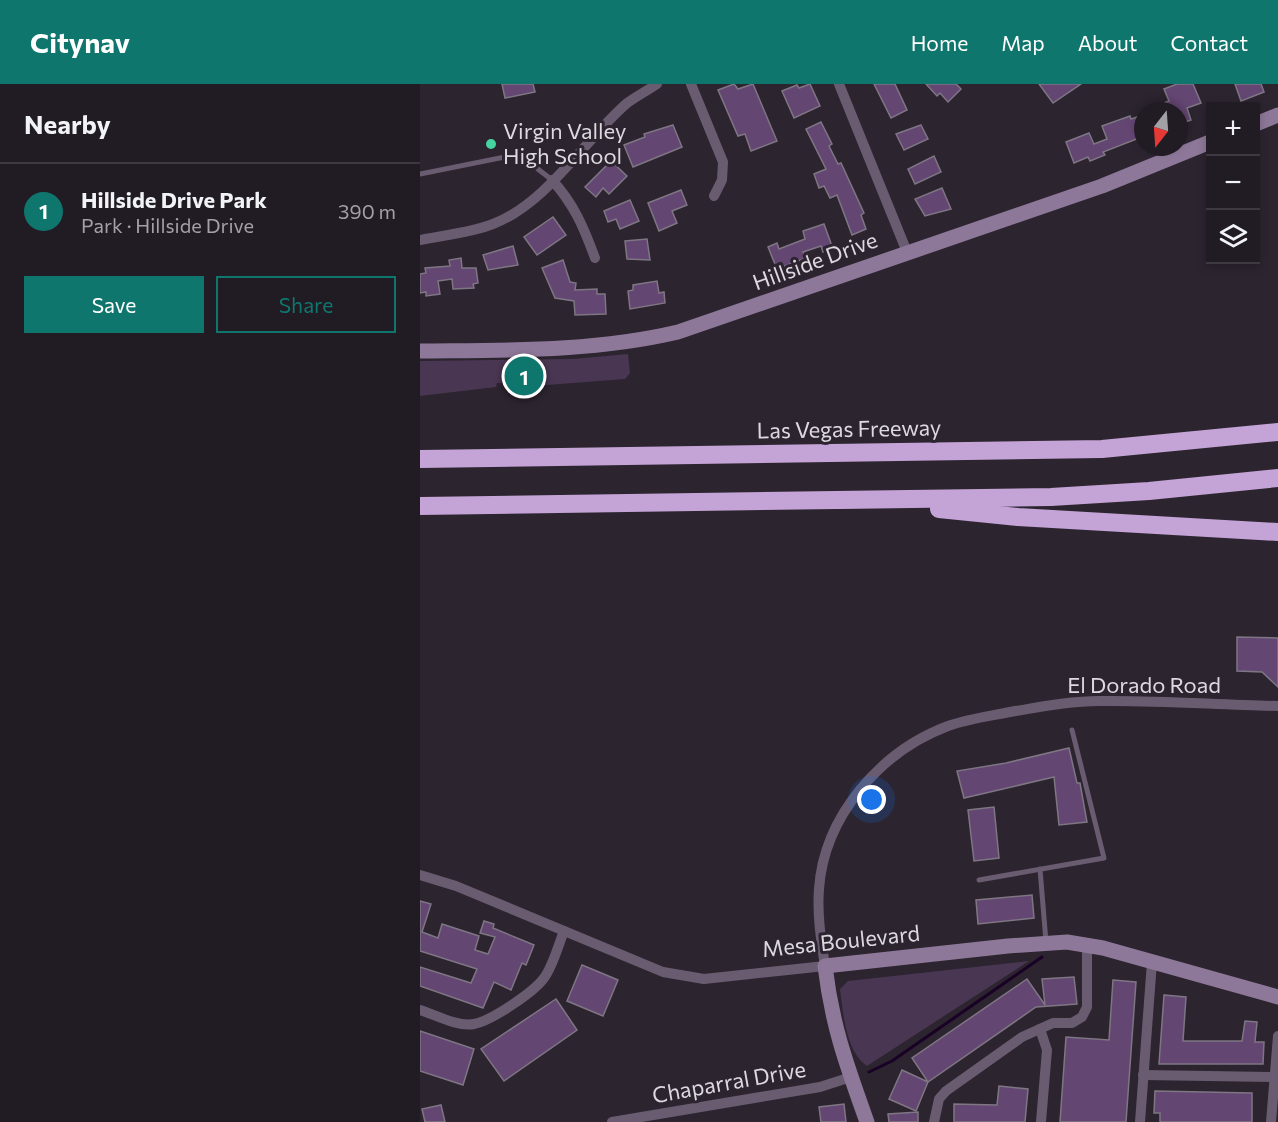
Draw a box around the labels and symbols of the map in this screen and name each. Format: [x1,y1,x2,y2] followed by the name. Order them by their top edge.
[1134,102,1188,156] north arrow
[503,117,626,169] place label: Virgin Valley High School
[484,137,498,151] marker: Virgin Valley High School
[749,226,881,296] street label: Hillside Drive
[504,354,544,398] pin: 1
[756,413,942,444] street label: Las Vegas Freeway
[1067,671,1221,698] street label: El Dorado Road
[857,785,886,814] your location
[761,919,921,962] street label: Mesa Boulevard
[650,1055,808,1108] street label: Chaparral Drive

